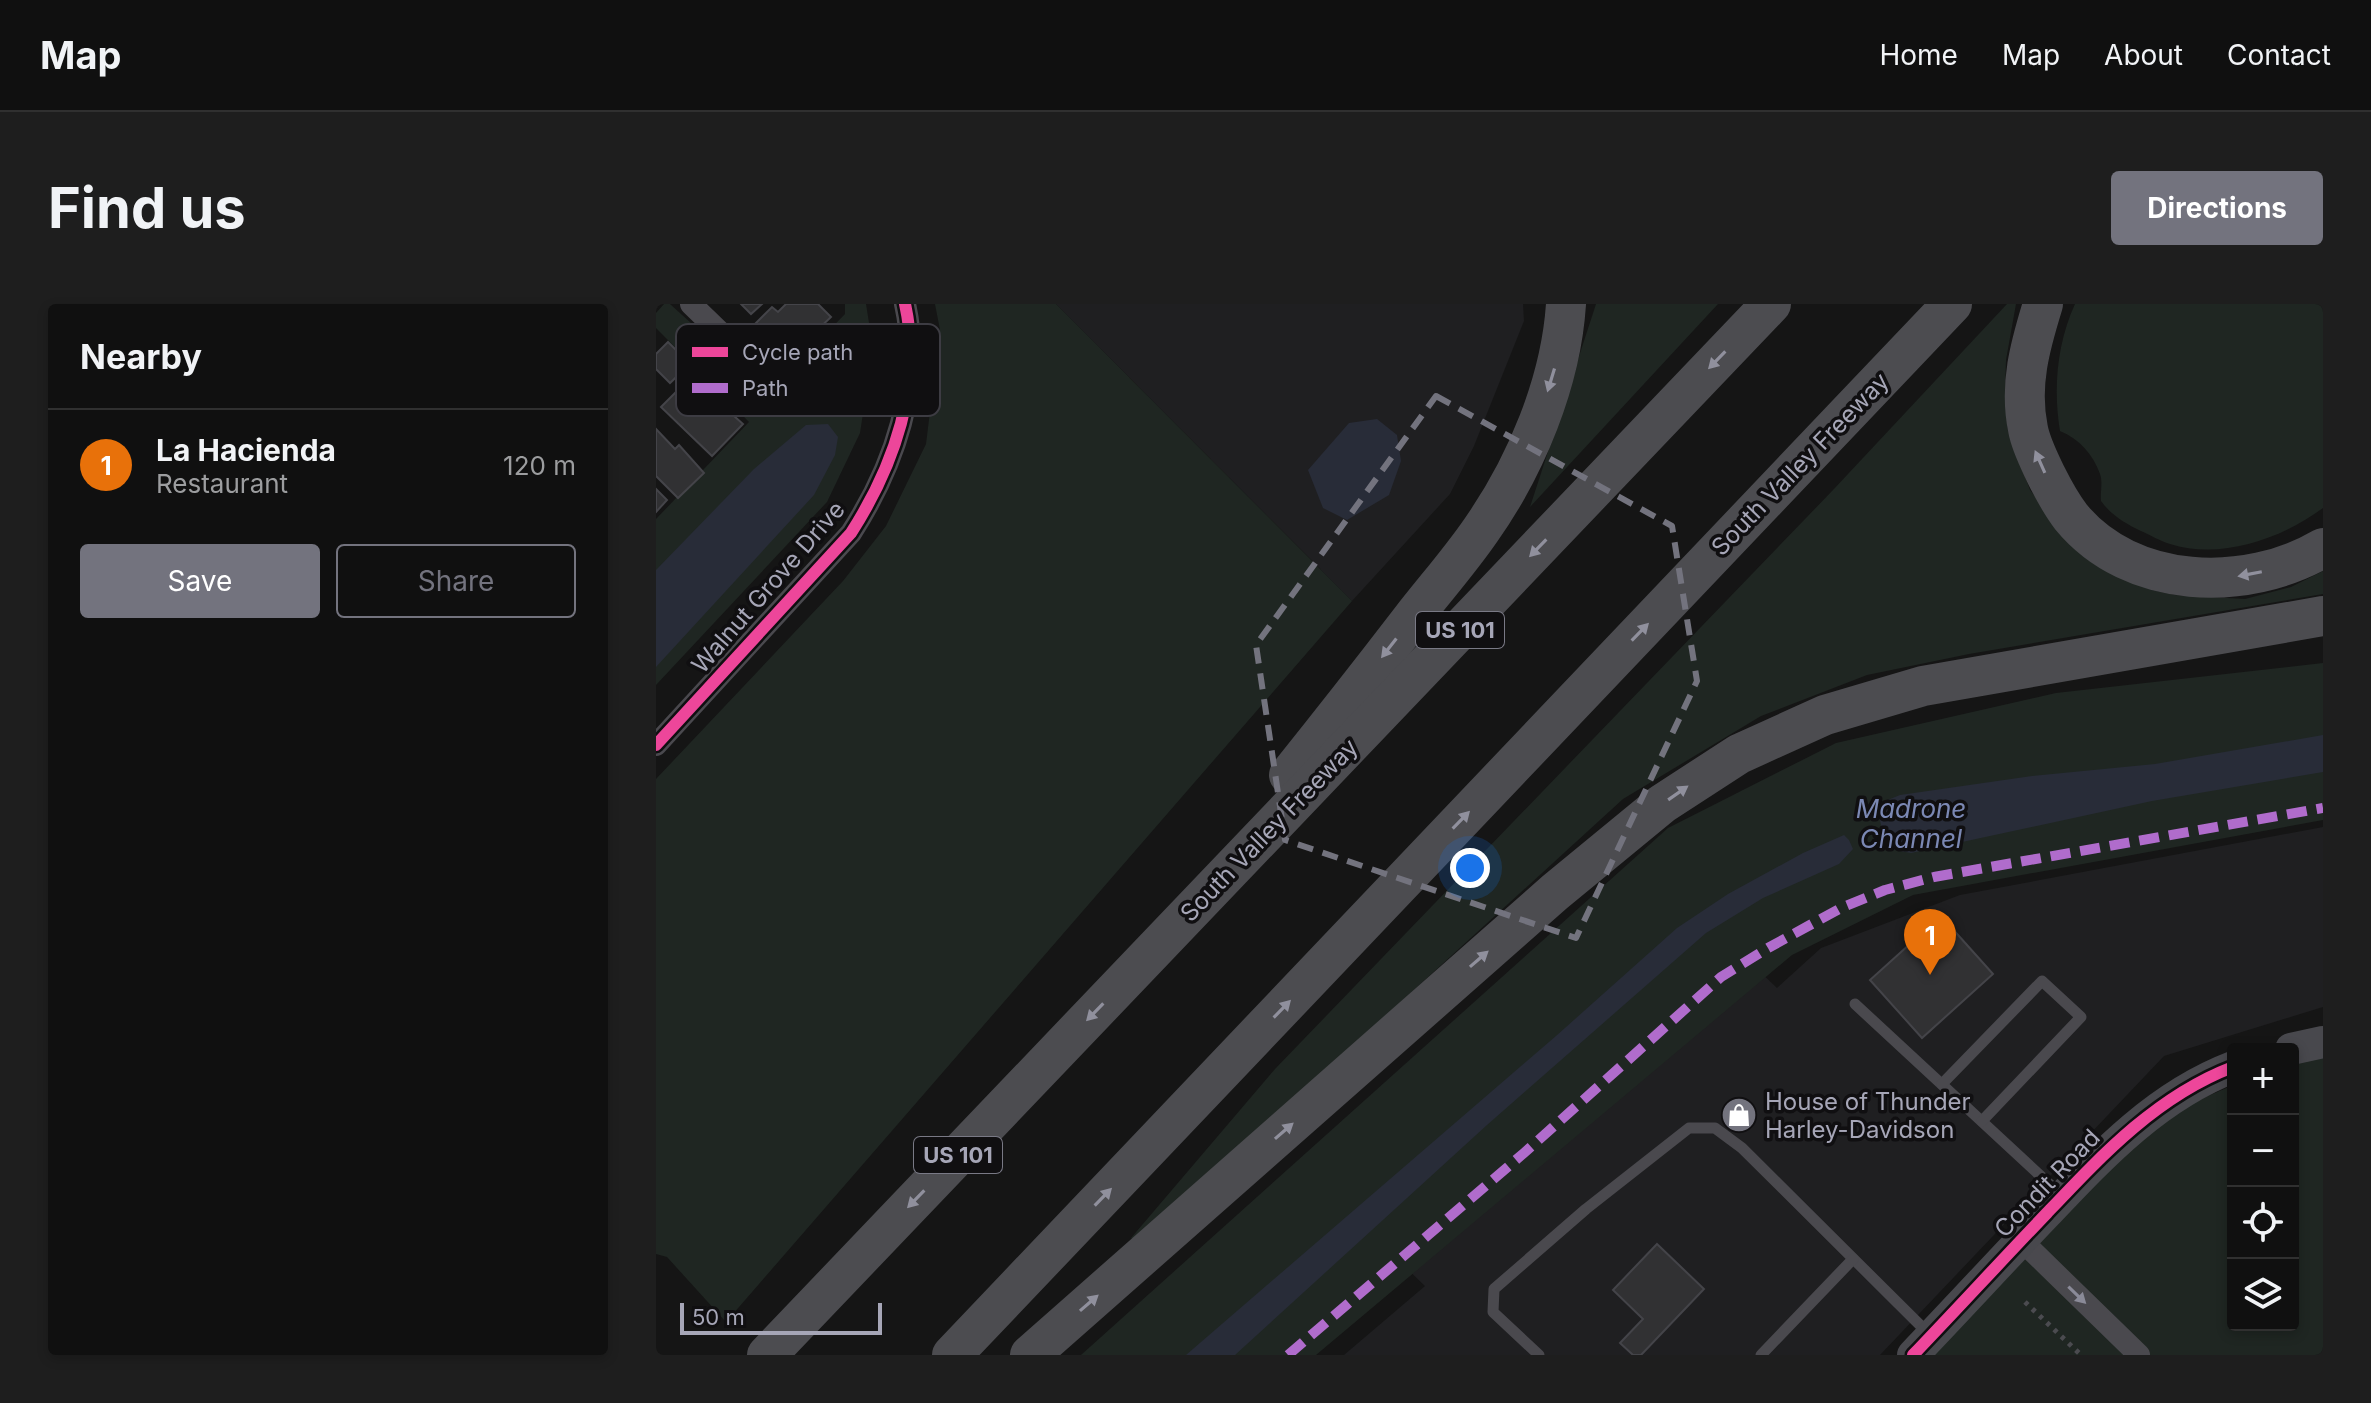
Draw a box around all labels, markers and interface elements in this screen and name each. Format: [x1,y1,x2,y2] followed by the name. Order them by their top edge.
[40,32,121,78] text: Map
[1879,38,1958,72] text: Home
[2002,38,2060,72] text: Map
[2104,38,2183,72] text: About
[2227,38,2331,72] text: Contact
[2111,171,2323,245] button: Directions
[48,174,246,242] text: Find us
[676,324,940,416] legend
[80,336,202,377] text: Nearby
[742,339,853,365] text: Cycle path
[1709,351,1727,370] one-way arrow
[1705,367,1895,561] street label: South Valley Freeway
[1544,369,1557,393] one-way arrow
[742,375,789,401] text: Path
[156,432,336,468] text: La Hacienda
[100,450,112,481] text: 1
[503,450,576,481] text: 120 m
[2034,450,2047,473] one-way arrow
[156,468,288,499] text: Restaurant
[685,495,851,679] street label: Walnut Grove Drive
[1529,539,1547,558] one-way arrow
[80,544,320,618] button: Save
[336,544,576,618] button: Share
[2237,568,2262,580] one-way arrow
[1416,612,1504,648] road number: US 101
[1631,623,1649,642] one-way arrow
[1381,638,1397,658] one-way arrow
[1174,733,1364,927] street label: South Valley Freeway
[1668,786,1689,801] one-way arrow
[1856,793,1966,854] water label: Madrone Channel
[1452,811,1470,830] one-way arrow
[1450,848,1490,888] your location
[1904,909,1956,975] pin: 1
[1469,951,1488,969] one-way arrow
[1272,1000,1290,1019] one-way arrow
[1087,1002,1105,1021] one-way arrow
[2227,1043,2299,1331] map controls
[2227,1043,2299,1115] button: +
[1765,1087,1971,1144] place label: House of Thunder Harley-Davidson
[1720,1096,1758,1134] shop icon: House of Thunder Harley-Davidson
[2227,1115,2299,1187] button: −
[1274,1123,1293,1141] one-way arrow
[1988,1123,2106,1243] street label: Condit Road
[914,1137,1002,1173] road number: US 101
[2227,1187,2299,1259] button: locate
[1093,1188,1111,1207] one-way arrow
[907,1190,925,1209] one-way arrow
[2227,1259,2299,1331] button: layers
[2067,1285,2086,1304] one-way arrow
[1079,1295,1098,1313] one-way arrow
[680,1299,882,1335] scale bar
[692,1304,745,1330] text: 50 m

